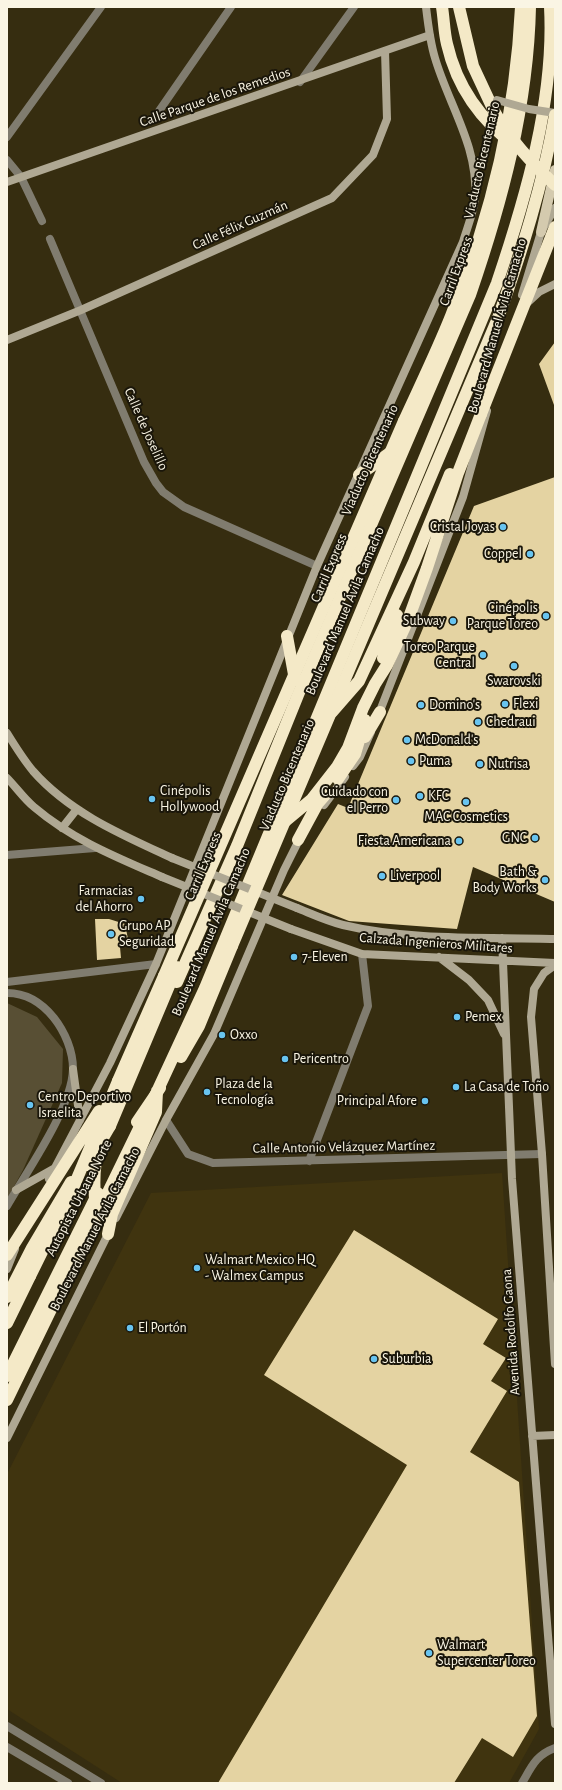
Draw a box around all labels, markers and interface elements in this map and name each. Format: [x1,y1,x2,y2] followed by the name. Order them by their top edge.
[138,63,292,131] street label: Calle Parque de los Remedios
[460,100,504,220] street label: Viaducto Bicentenario
[190,196,290,254] street label: Calle Félix Guzmán
[436,234,476,308] street label: Carril Express
[464,237,530,415] street label: Boulevard Manuel Ávila Camacho
[120,385,172,473] street label: Calle de Joselillo
[338,402,402,518] street label: Viaducto Bicentenario
[430,519,495,535] place label: Cristal Joyas
[498,522,508,532] marker: Cristal Joyas
[302,524,388,698] street label: Boulevard Manuel Ávila Camacho
[307,531,351,605] street label: Carril Express
[484,546,522,562] place label: Coppel
[525,549,535,559] marker: Coppel
[467,600,538,632] place label: Cinépolis Parque Toreo
[541,611,551,621] marker: Cinépolis Parque Toreo
[403,613,445,629] place label: Subway
[448,616,458,626] marker: Subway
[404,639,475,672] place label: Toreo Parque Central
[478,650,488,660] marker: Toreo Parque Central
[509,661,519,671] marker: Swarovski
[487,673,541,689] place label: Swarovski
[513,696,538,712] place label: Flexi
[429,697,480,713] place label: Domino's
[500,699,510,709] marker: Flexi
[416,700,426,710] marker: Domino's
[486,714,536,730] place label: Chedraui
[256,716,318,834] street label: Viaducto Bicentenario
[473,717,483,727] marker: Chedraui
[415,732,478,748] place label: McDonald's
[402,735,412,745] marker: McDonald's
[419,753,451,769] place label: Puma
[406,756,416,766] marker: Puma
[488,756,529,772] place label: Nutrisa
[475,759,485,769] marker: Nutrisa
[160,783,219,816] place label: Cinépolis Hollywood
[321,784,388,816] place label: Cuidado con el Perro
[428,788,449,804] place label: KFC
[415,791,425,801] marker: KFC
[147,794,157,804] marker: Cinépolis Hollywood
[391,795,401,805] marker: Cuidado con el Perro
[461,797,471,807] marker: MAC Cosmetics
[424,809,508,825] place label: MAC Cosmetics
[181,829,225,903] street label: Carril Express
[502,830,527,846] place label: GNC
[358,833,451,849] place label: Fiesta Americana
[530,833,540,843] marker: GNC
[454,836,464,846] marker: Fiesta Americana
[168,845,254,1019] street label: Boulevard Manuel Ávila Camacho
[473,864,537,896] place label: Bath & Body Works
[390,868,440,884] place label: Liverpool
[377,871,387,881] marker: Liverpool
[540,875,550,885] marker: Bath & Body Works
[76,883,133,916] place label: Farmacias del Ahorro
[136,894,146,904] marker: Farmacias del Ahorro
[119,918,174,950] place label: Grupo AP Seguridad
[106,929,116,939] marker: Grupo AP Seguridad
[359,929,513,957] street label: Calzada Ingenieros Militares
[302,949,348,965] place label: 7-Eleven
[289,952,299,962] marker: 7-Eleven
[465,1009,502,1025] place label: Pemex
[452,1012,462,1022] marker: Pemex
[230,1027,258,1043] place label: Oxxo
[217,1030,227,1040] marker: Oxxo
[293,1051,349,1067] place label: Pericentro
[280,1054,290,1064] marker: Pericentro
[215,1076,274,1108] place label: Plaza de la Tecnología
[464,1079,549,1095] place label: La Casa de Toño
[451,1082,461,1092] marker: La Casa de Toño
[202,1087,212,1097] marker: Plaza de la Tecnología
[38,1089,131,1122] place label: Centro Deportivo Israelita
[337,1093,417,1109] place label: Principal Afore
[420,1096,430,1106] marker: Principal Afore
[25,1100,35,1110] marker: Centro Deportivo Israelita
[42,1137,116,1259] street label: Autopista Urbana Norte
[253,1137,435,1157] street label: Calle Antonio Velázquez Martínez
[46,1144,144,1314] street label: Boulevard Manuel Ávila Camacho
[205,1252,315,1284] place label: Walmart Mexico HQ - Walmex Campus
[192,1263,202,1273] marker: Walmart Mexico HQ - Walmex Campus
[498,1268,524,1396] street label: Avenida Rodolfo Gaona
[138,1320,187,1336] place label: El Portón
[125,1323,135,1333] marker: El Portón
[382,1351,432,1367] place label: Suburbia
[369,1354,379,1364] marker: Suburbia
[437,1637,536,1670] place label: Walmart Supercenter Toreo
[424,1648,434,1658] marker: Walmart Supercenter Toreo

